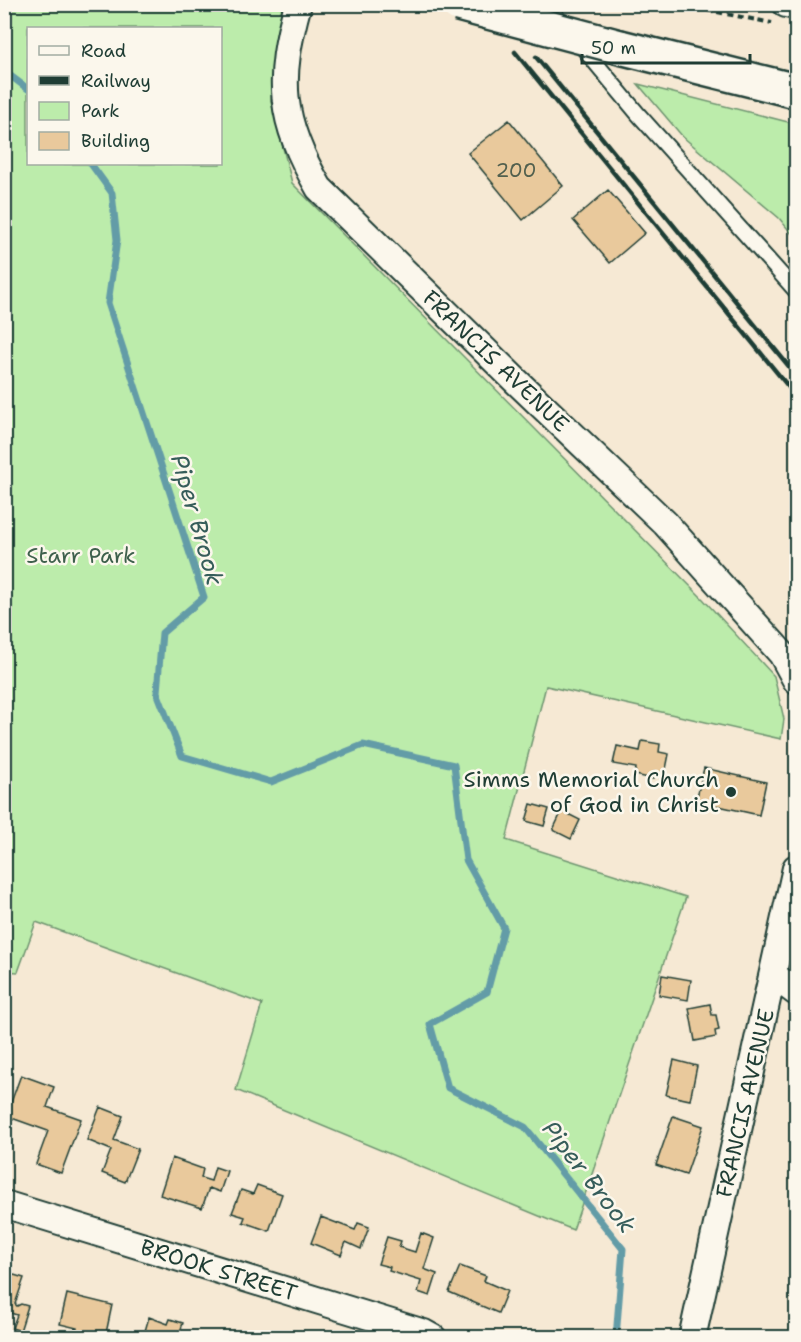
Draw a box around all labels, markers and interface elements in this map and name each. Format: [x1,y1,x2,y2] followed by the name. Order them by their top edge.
[27,27,222,165] legend
[582,27,750,65] scale bar
[591,36,636,60] text: 50 m
[81,39,126,63] text: Road
[81,69,151,93] text: Railway
[81,99,120,123] text: Park
[81,129,150,153] text: Building
[495,157,537,183] house number: 200
[417,284,575,438] street label: FRANCIS AVENUE
[163,451,231,589] water label: Piper Brook
[26,541,136,570] park label: Starr Park
[464,765,719,819] place label: Simms Memorial Church of God in Christ
[724,785,738,799] marker: Simms Memorial Church of God in Christ
[709,1006,781,1200] street label: FRANCIS AVENUE
[535,1114,643,1240] water label: Piper Brook
[137,1232,301,1308] street label: BROOK STREET

